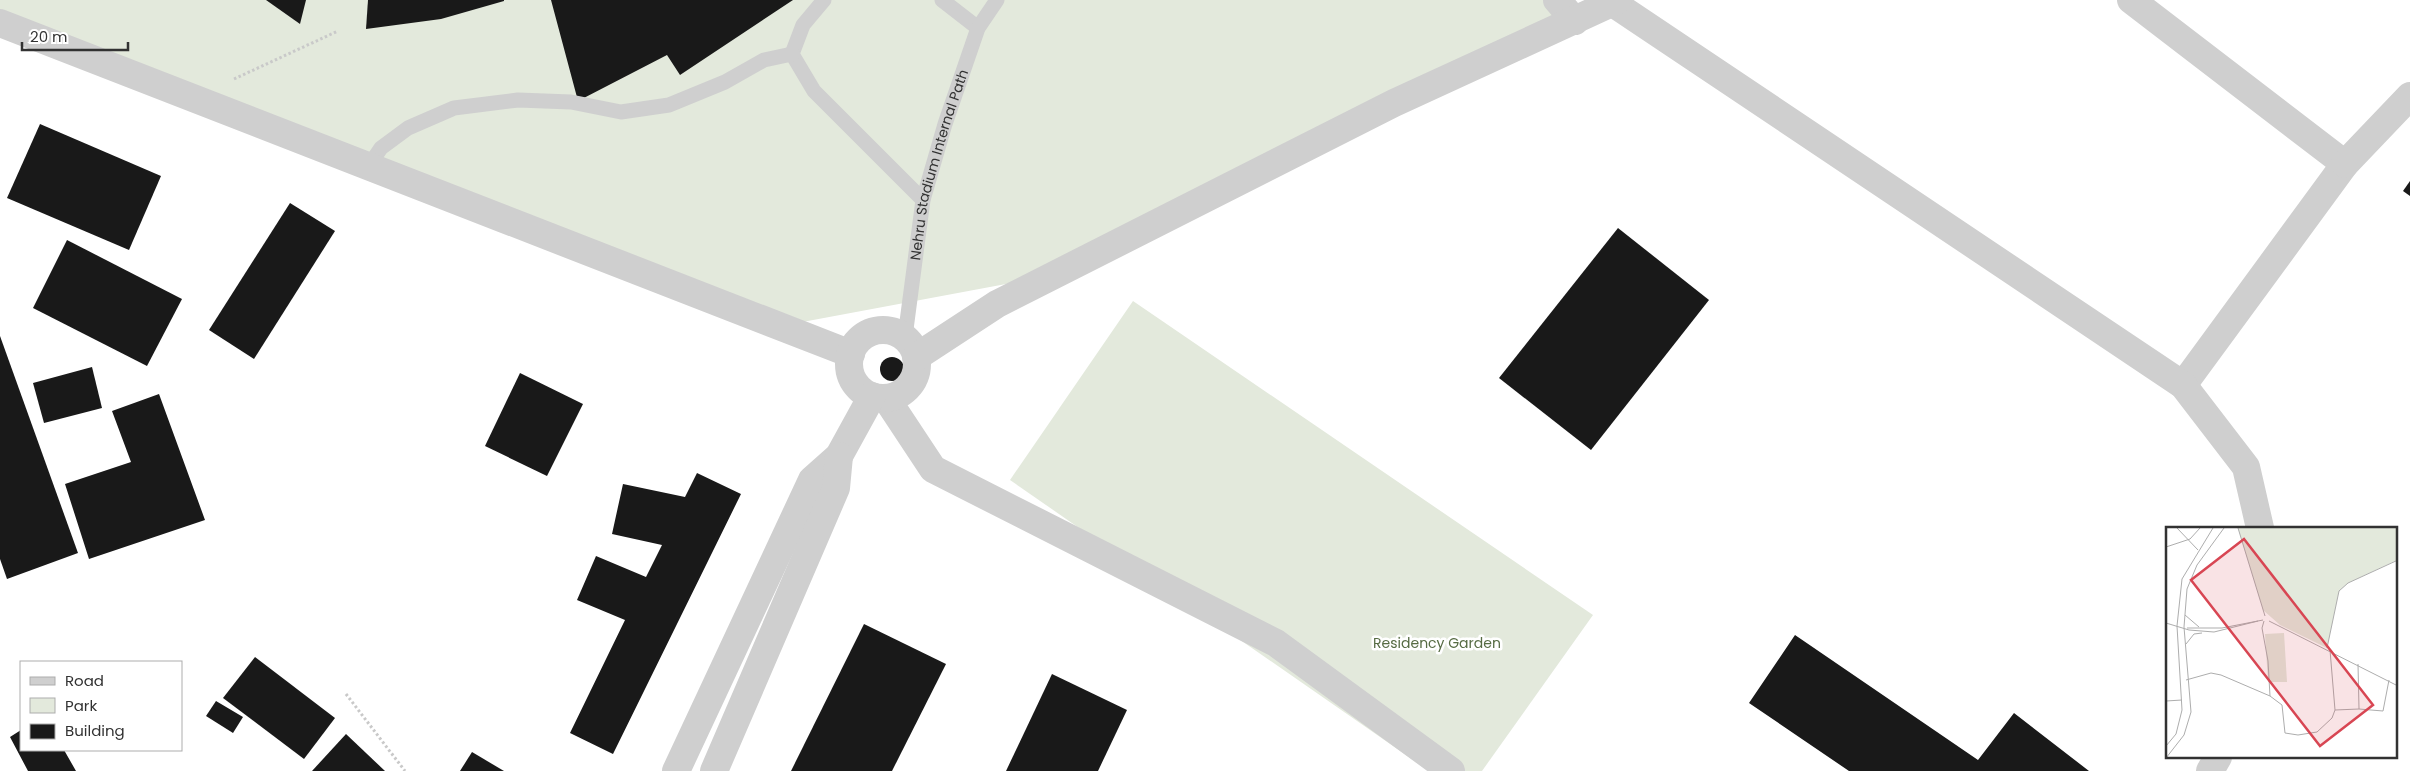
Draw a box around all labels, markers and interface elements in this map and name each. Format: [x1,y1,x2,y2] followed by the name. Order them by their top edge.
[22,20,129,52] scale bar
[30,26,68,47] text: 20 m
[905,67,973,261] street label: Nehru Stadium Internal Path
[2166,527,2398,758] inset map
[1373,633,1501,653] park label: Residency Garden
[20,661,182,751] legend
[65,670,104,691] text: Road
[65,695,97,716] text: Park
[65,720,125,741] text: Building

